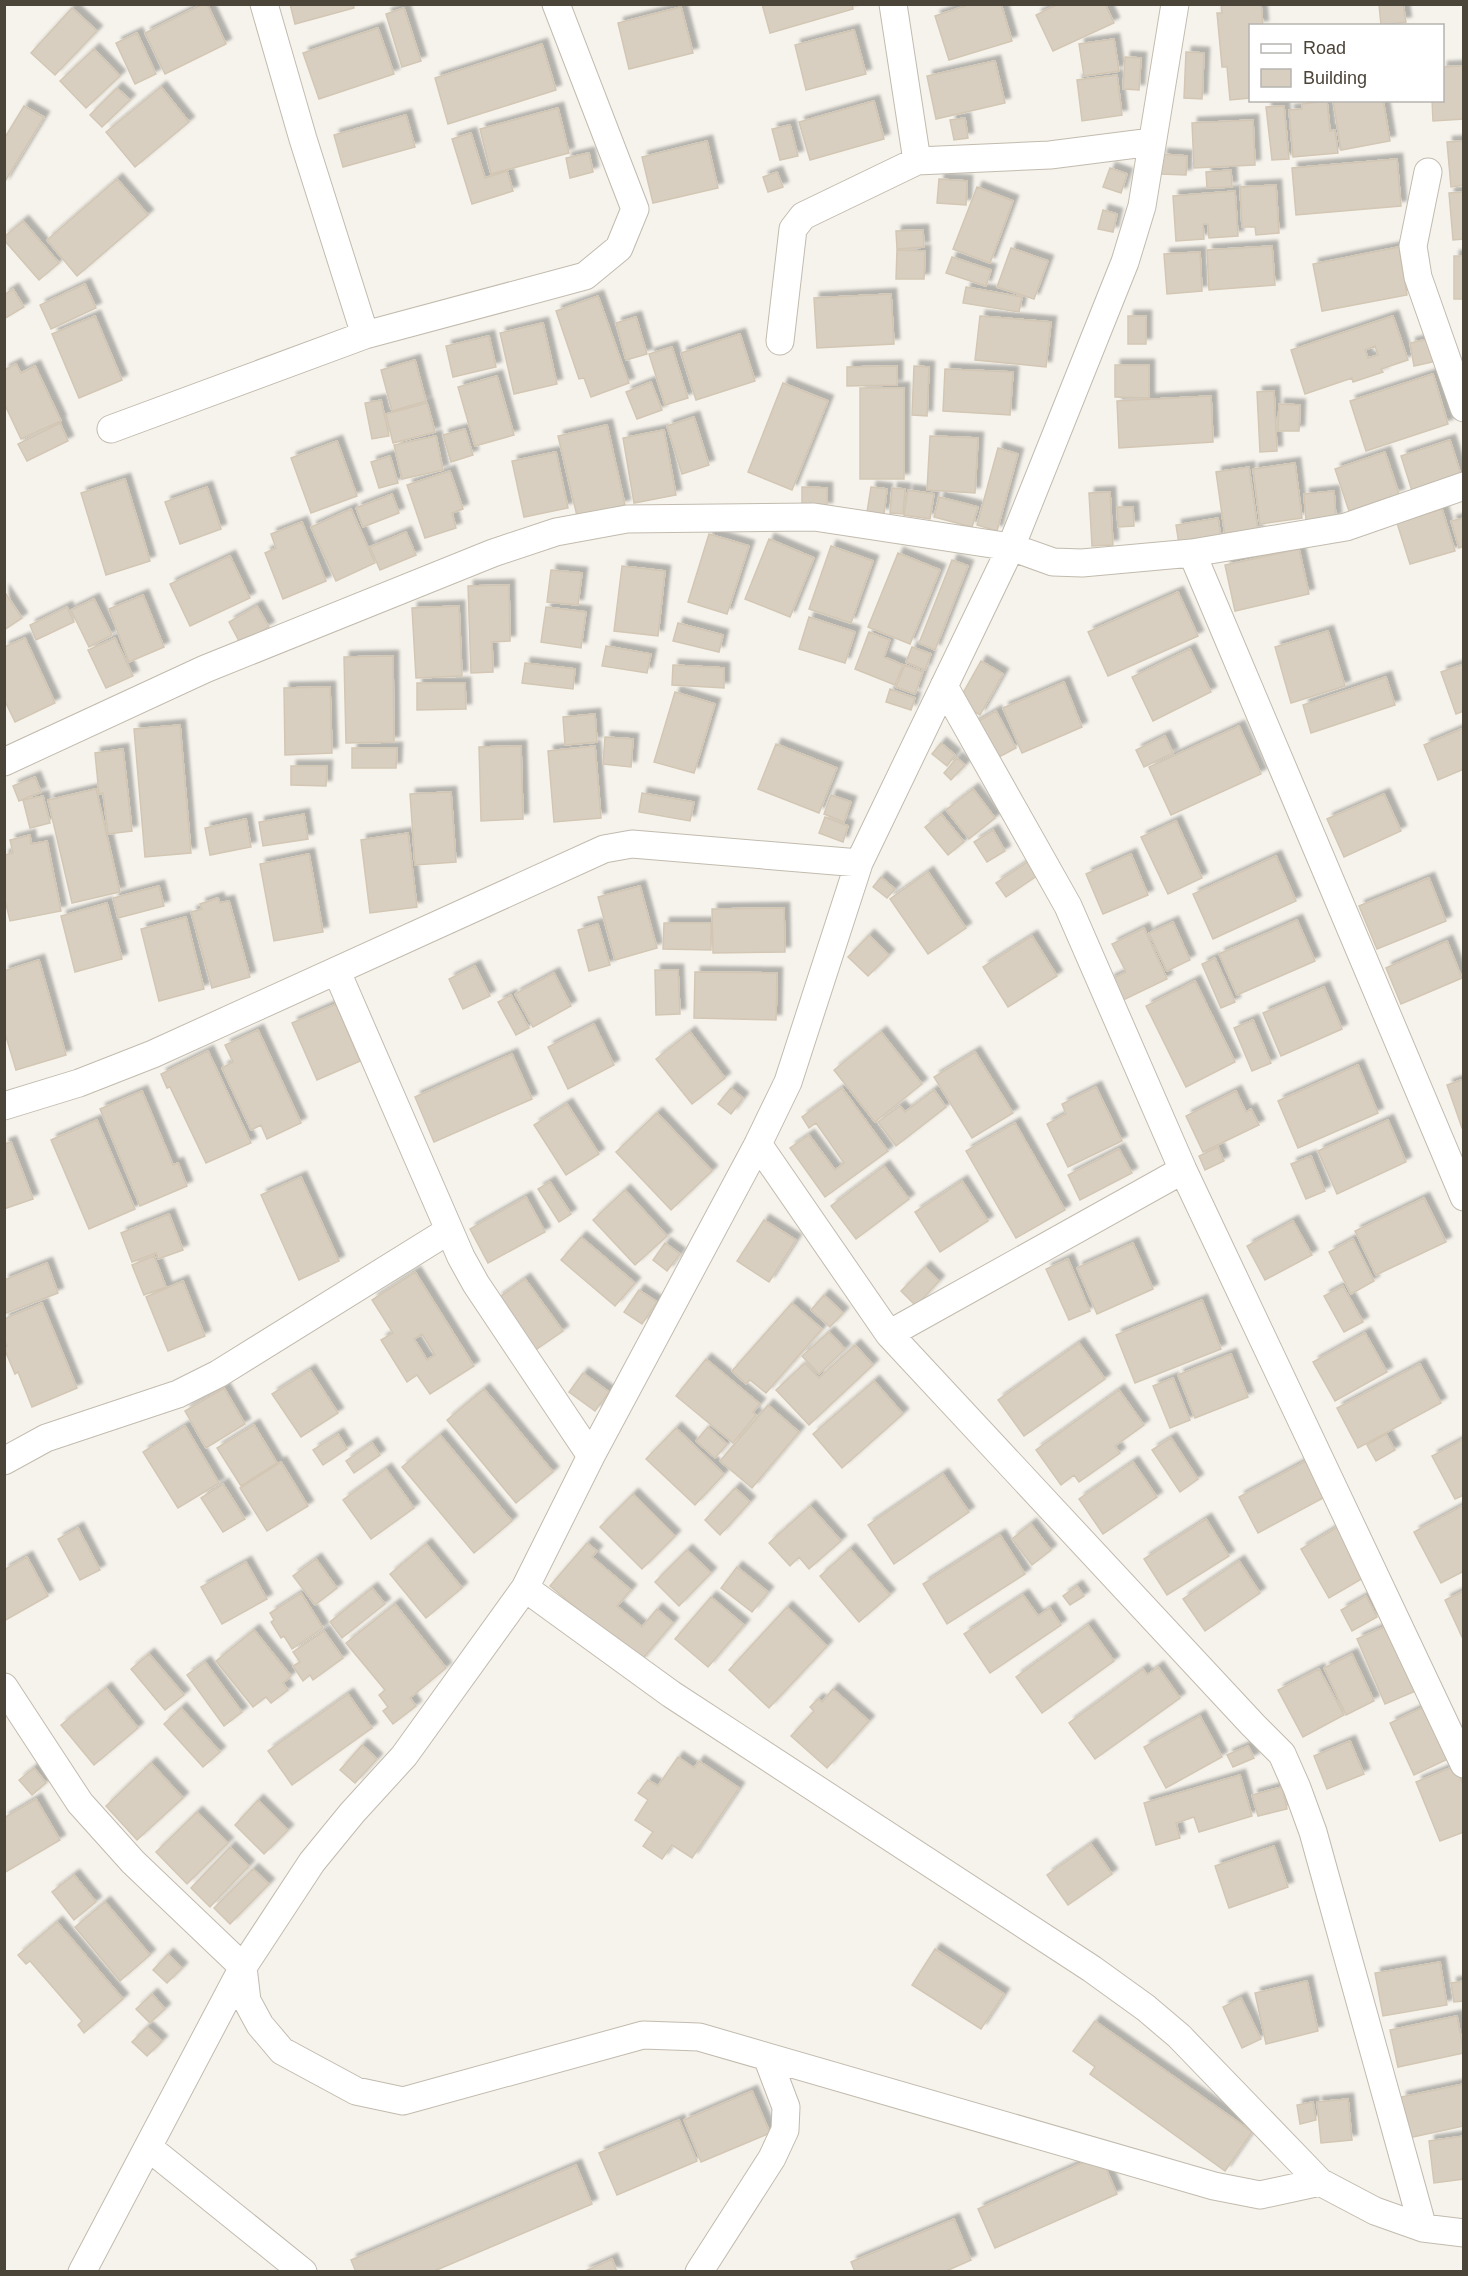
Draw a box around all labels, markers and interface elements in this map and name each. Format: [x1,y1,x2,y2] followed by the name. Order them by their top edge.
[1249,24,1444,102] legend
[1303,38,1346,58] text: Road
[1303,68,1367,88] text: Building

